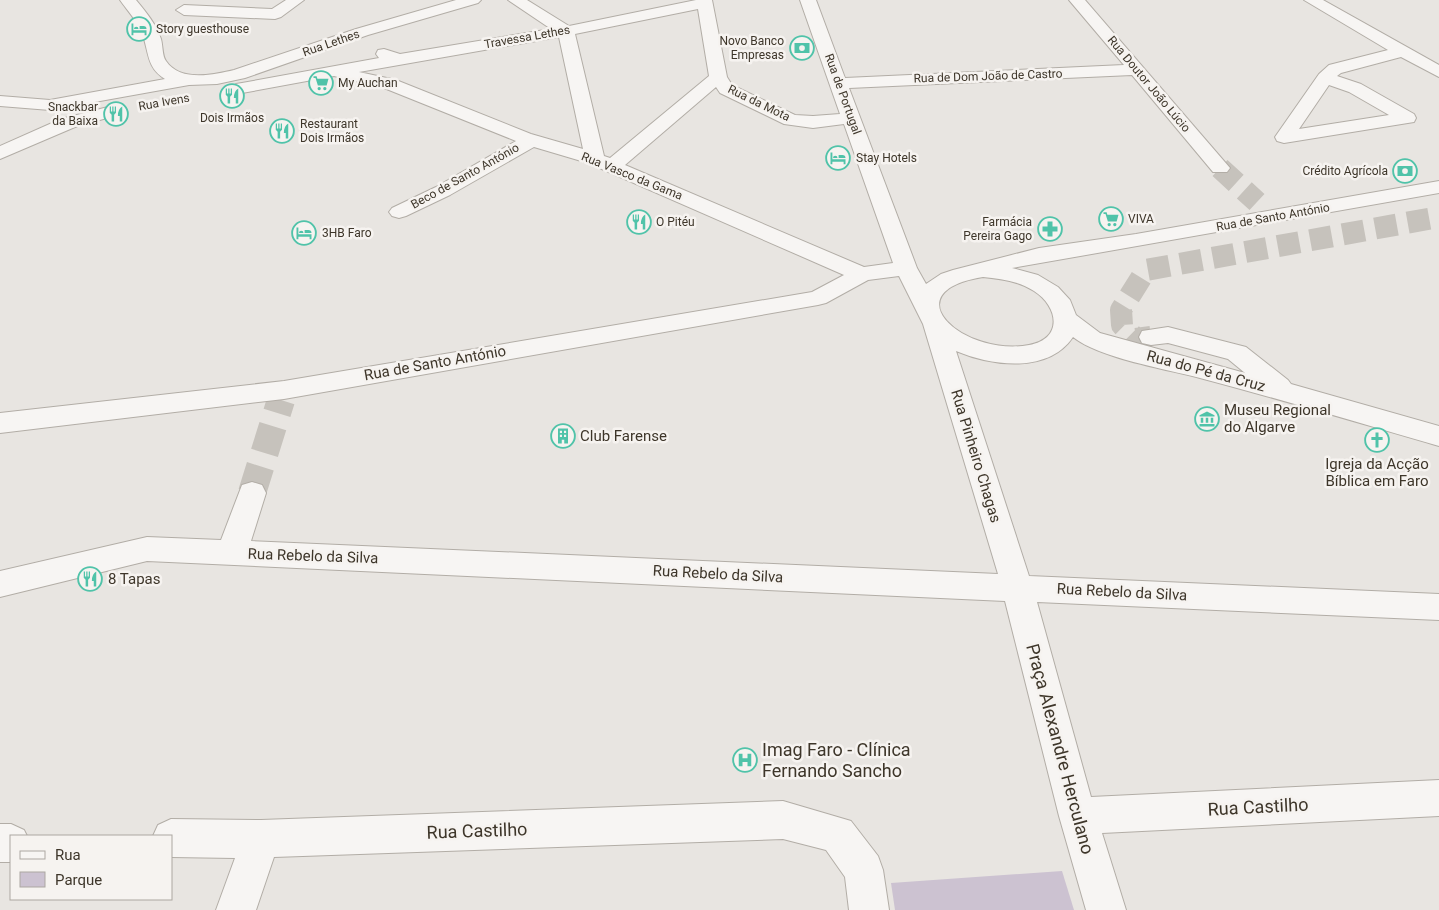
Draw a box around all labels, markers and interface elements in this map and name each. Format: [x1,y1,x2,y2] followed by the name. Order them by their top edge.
[126,16,152,42] hotel icon: Story guesthouse
[156,22,249,36] place label: Story guesthouse
[483,23,571,51] street label: Travessa Lethes
[301,27,361,59] street label: Rua Lethes
[1105,33,1193,135] street label: Rua Doutor João Lúcio
[719,34,784,62] place label: Novo Banco Empresas
[789,35,815,61] bank icon: Novo Banco Empresas
[822,52,864,136] street label: Rua de Portugal
[913,66,1063,86] street label: Rua de Dom João de Castro
[308,70,334,96] supermarket icon: My Auchan
[338,76,398,90] place label: My Auchan
[726,82,792,124] street label: Rua da Mota
[219,83,245,109] restaurant icon: Dois Irmãos
[137,91,191,113] street label: Rua Ivens
[48,100,98,128] place label: Snackbar da Baixa
[103,101,129,127] restaurant icon: Snackbar da Baixa
[200,111,264,125] place label: Dois Irmãos
[300,117,364,145] place label: Restaurant Dois Irmãos
[269,118,295,144] restaurant icon: Restaurant Dois Irmãos
[408,140,522,212] street label: Beco de Santo António
[825,145,851,171] hotel icon: Stay Hotels
[579,149,685,203] street label: Rua Vasco da Gama
[856,151,917,165] place label: Stay Hotels
[1392,158,1418,184] bank icon: Crédito Agrícola
[1302,164,1388,178] place label: Crédito Agrícola
[1215,200,1331,234] street label: Rua de Santo António
[1098,206,1124,232] supermarket icon: VIVA
[626,209,652,235] restaurant icon: O Pitéu
[1128,212,1154,226] place label: VIVA
[656,215,695,229] place label: O Pitéu
[963,215,1032,243] place label: Farmácia Pereira Gago
[1037,216,1063,242] pharmacy icon: Farmácia Pereira Gago
[291,220,317,246] hotel icon: 3HB Faro
[322,226,372,240] place label: 3HB Faro
[363,342,507,384] street label: Rua de Santo António
[1145,347,1267,395] street label: Rua do Pé da Cruz
[947,387,1005,525] street label: Rua Pinheiro Chagas
[1224,401,1331,436] place label: Museu Regional do Algarve
[1194,406,1220,432] museum icon: Museu Regional do Algarve
[550,423,576,449] building icon: Club Farense
[580,427,667,445] place label: Club Farense
[1364,427,1390,453] church icon: Igreja da Acção Bíblica em Faro
[1325,455,1429,490] place label: Igreja da Acção Bíblica em Faro
[247,545,379,567] street label: Rua Rebelo da Silva
[652,562,784,586] street label: Rua Rebelo da Silva
[77,566,103,592] restaurant icon: 8 Tapas
[108,570,160,588] place label: 8 Tapas
[1056,580,1188,604] street label: Rua Rebelo da Silva
[1022,641,1099,856] street label: Praça Alexandre Herculano
[762,739,911,781] place label: Imag Faro - Clínica Fernando Sancho
[732,747,758,773] hospital icon: Imag Faro - Clínica Fernando Sancho
[1207,793,1309,820] street label: Rua Castilho
[426,818,528,843] street label: Rua Castilho
[10,835,172,900] legend
[55,846,81,864] text: Rua
[55,871,102,889] text: Parque

